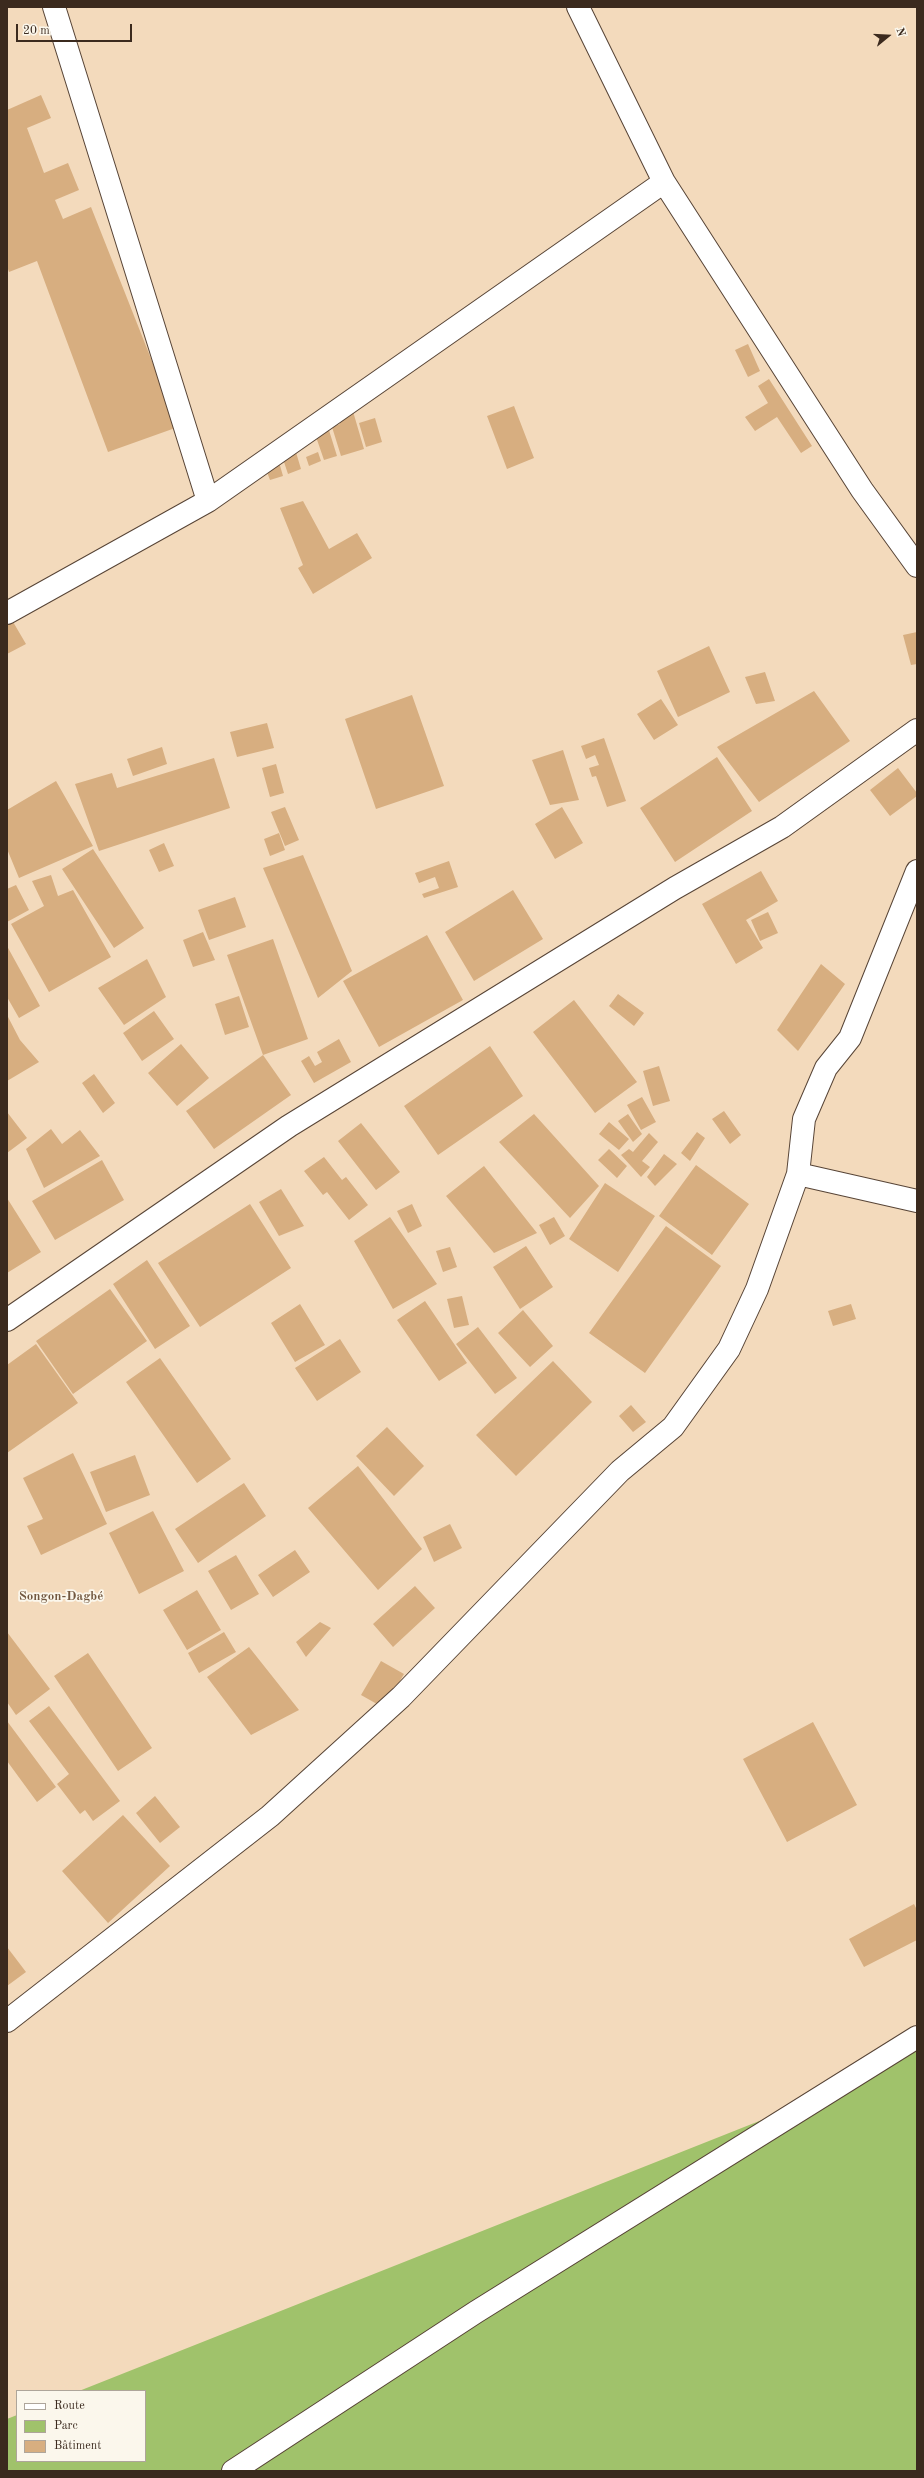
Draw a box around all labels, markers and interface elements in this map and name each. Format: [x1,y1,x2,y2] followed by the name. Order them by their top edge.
[18,16,134,42] scale bar
[868,16,908,56] north arrow
[23,25,50,37] text: 20 m
[893,26,906,38] text: N
[19,1589,103,1605] district label: Songon-Dagbé
[16,2390,146,2462] legend
[54,2400,85,2412] text: Route
[54,2420,78,2432] text: Parc
[54,2440,101,2452] text: Bâtiment

